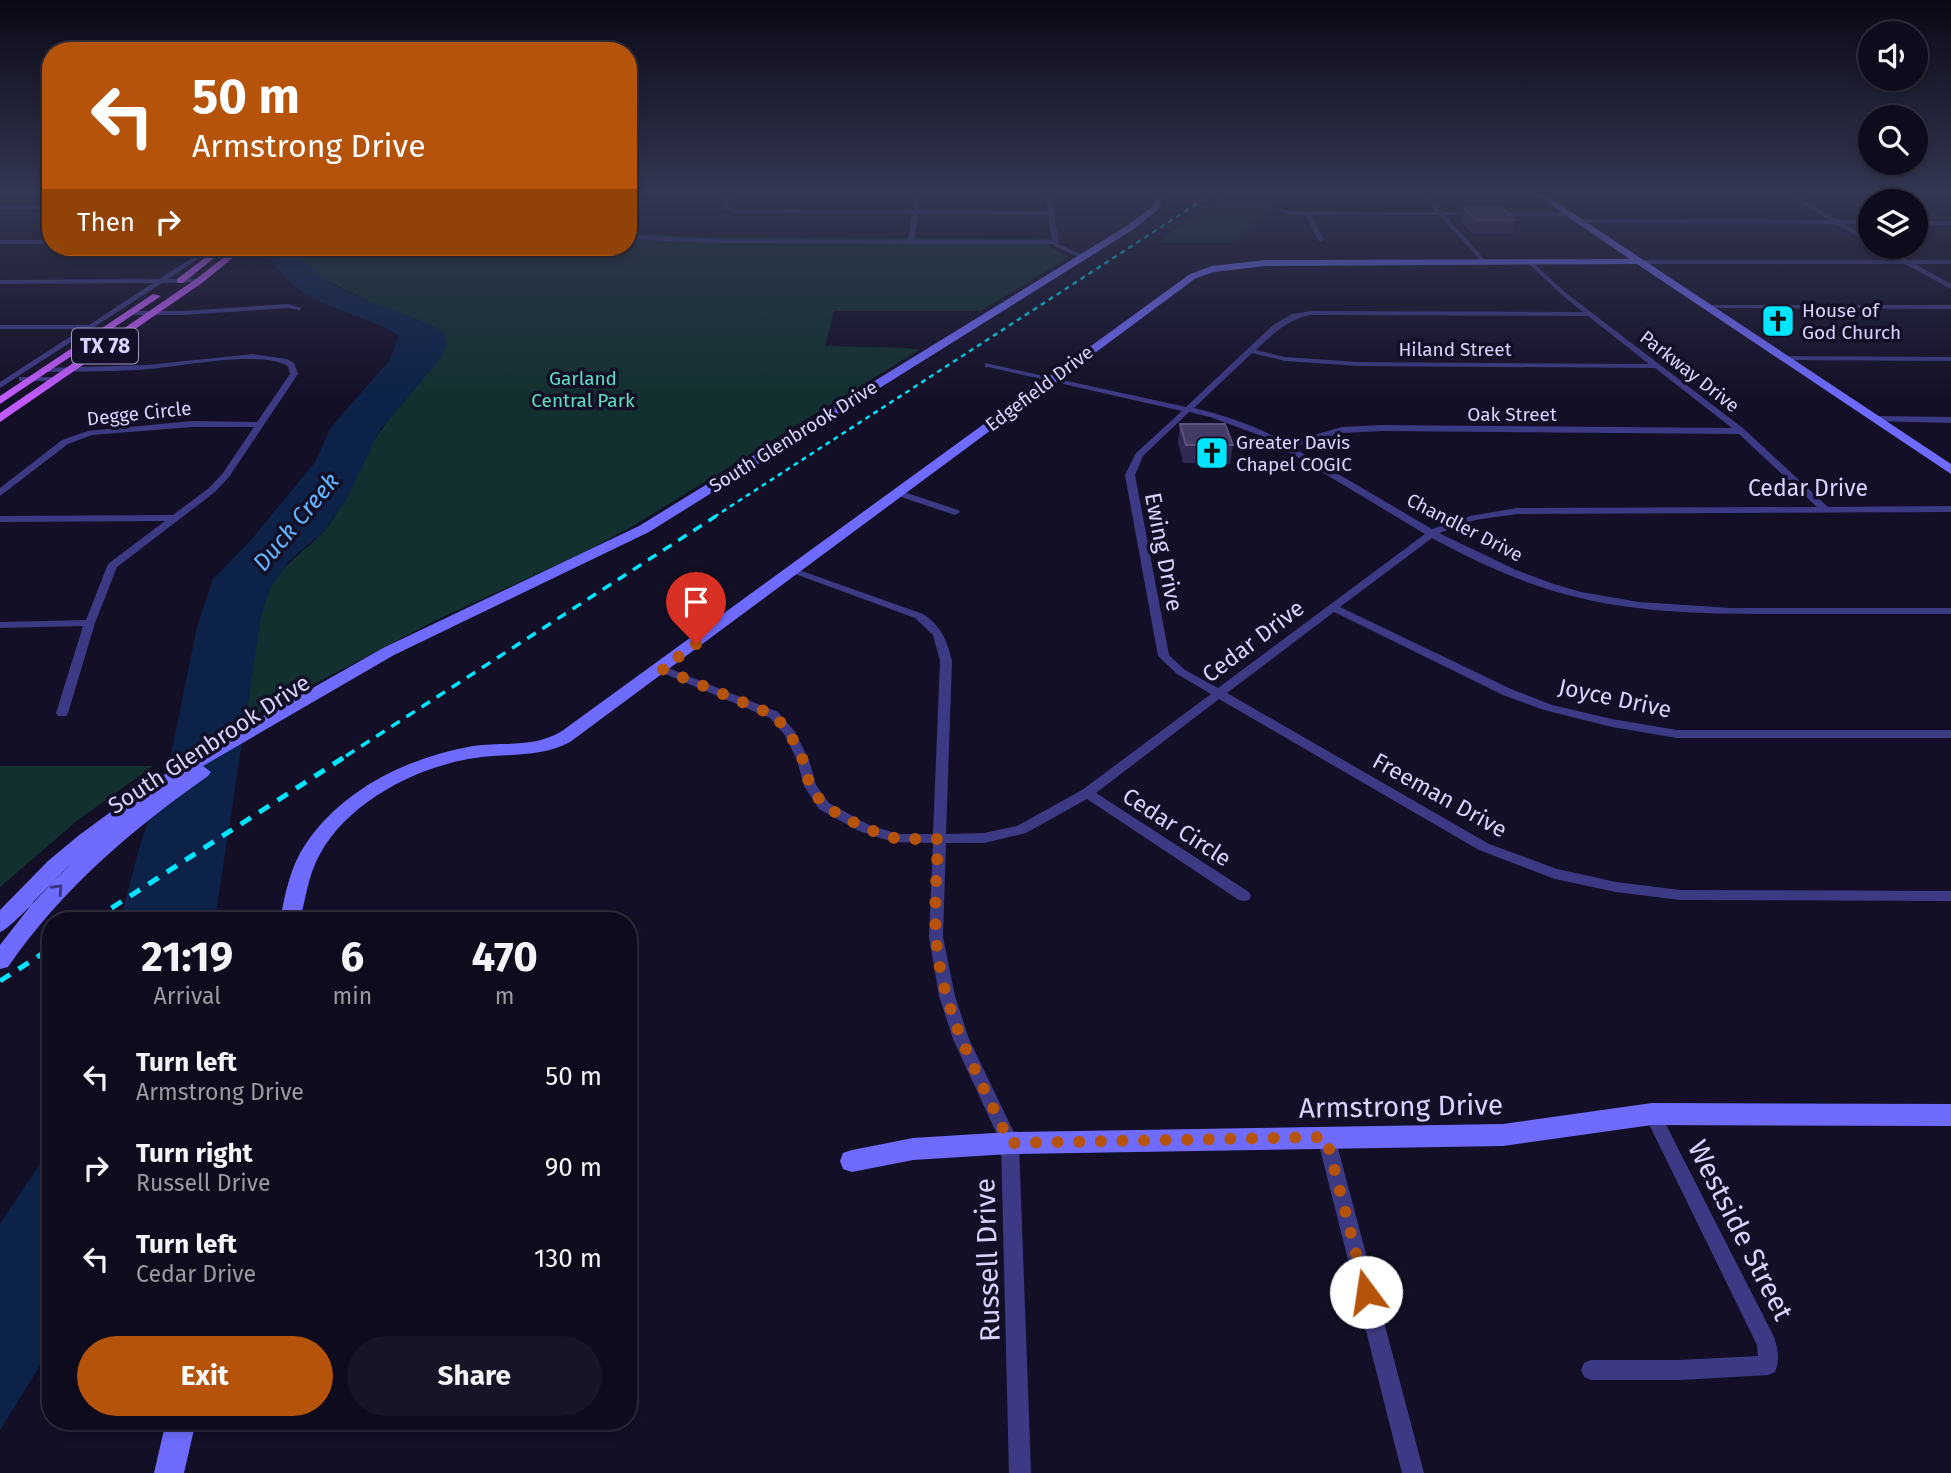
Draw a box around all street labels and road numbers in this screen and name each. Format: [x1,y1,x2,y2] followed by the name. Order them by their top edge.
[1635,325,1744,417] street label: Parkway Drive
[72,328,138,364] road number: TX 78
[1398,338,1512,361] street label: Hiland Street
[981,340,1098,436] street label: Edgefield Drive
[705,375,882,498] street label: South Glenbrook Drive
[86,397,193,430] street label: Degge Circle
[1467,403,1557,426] street label: Oak Street
[1748,474,1868,502] street label: Cedar Drive
[1403,488,1527,567] street label: Chandler Drive
[1139,490,1189,614] street label: Ewing Drive
[1197,594,1309,688] street label: Cedar Drive
[103,668,315,820] street label: South Glenbrook Drive
[1556,672,1674,724] street label: Joyce Drive
[1368,747,1512,843] street label: Freeman Drive
[1117,782,1237,872] street label: Cedar Circle
[1299,1088,1503,1125] street label: Armstrong Drive
[1681,1135,1801,1327] street label: Westside Street
[968,1178,1007,1342] street label: Russell Drive

